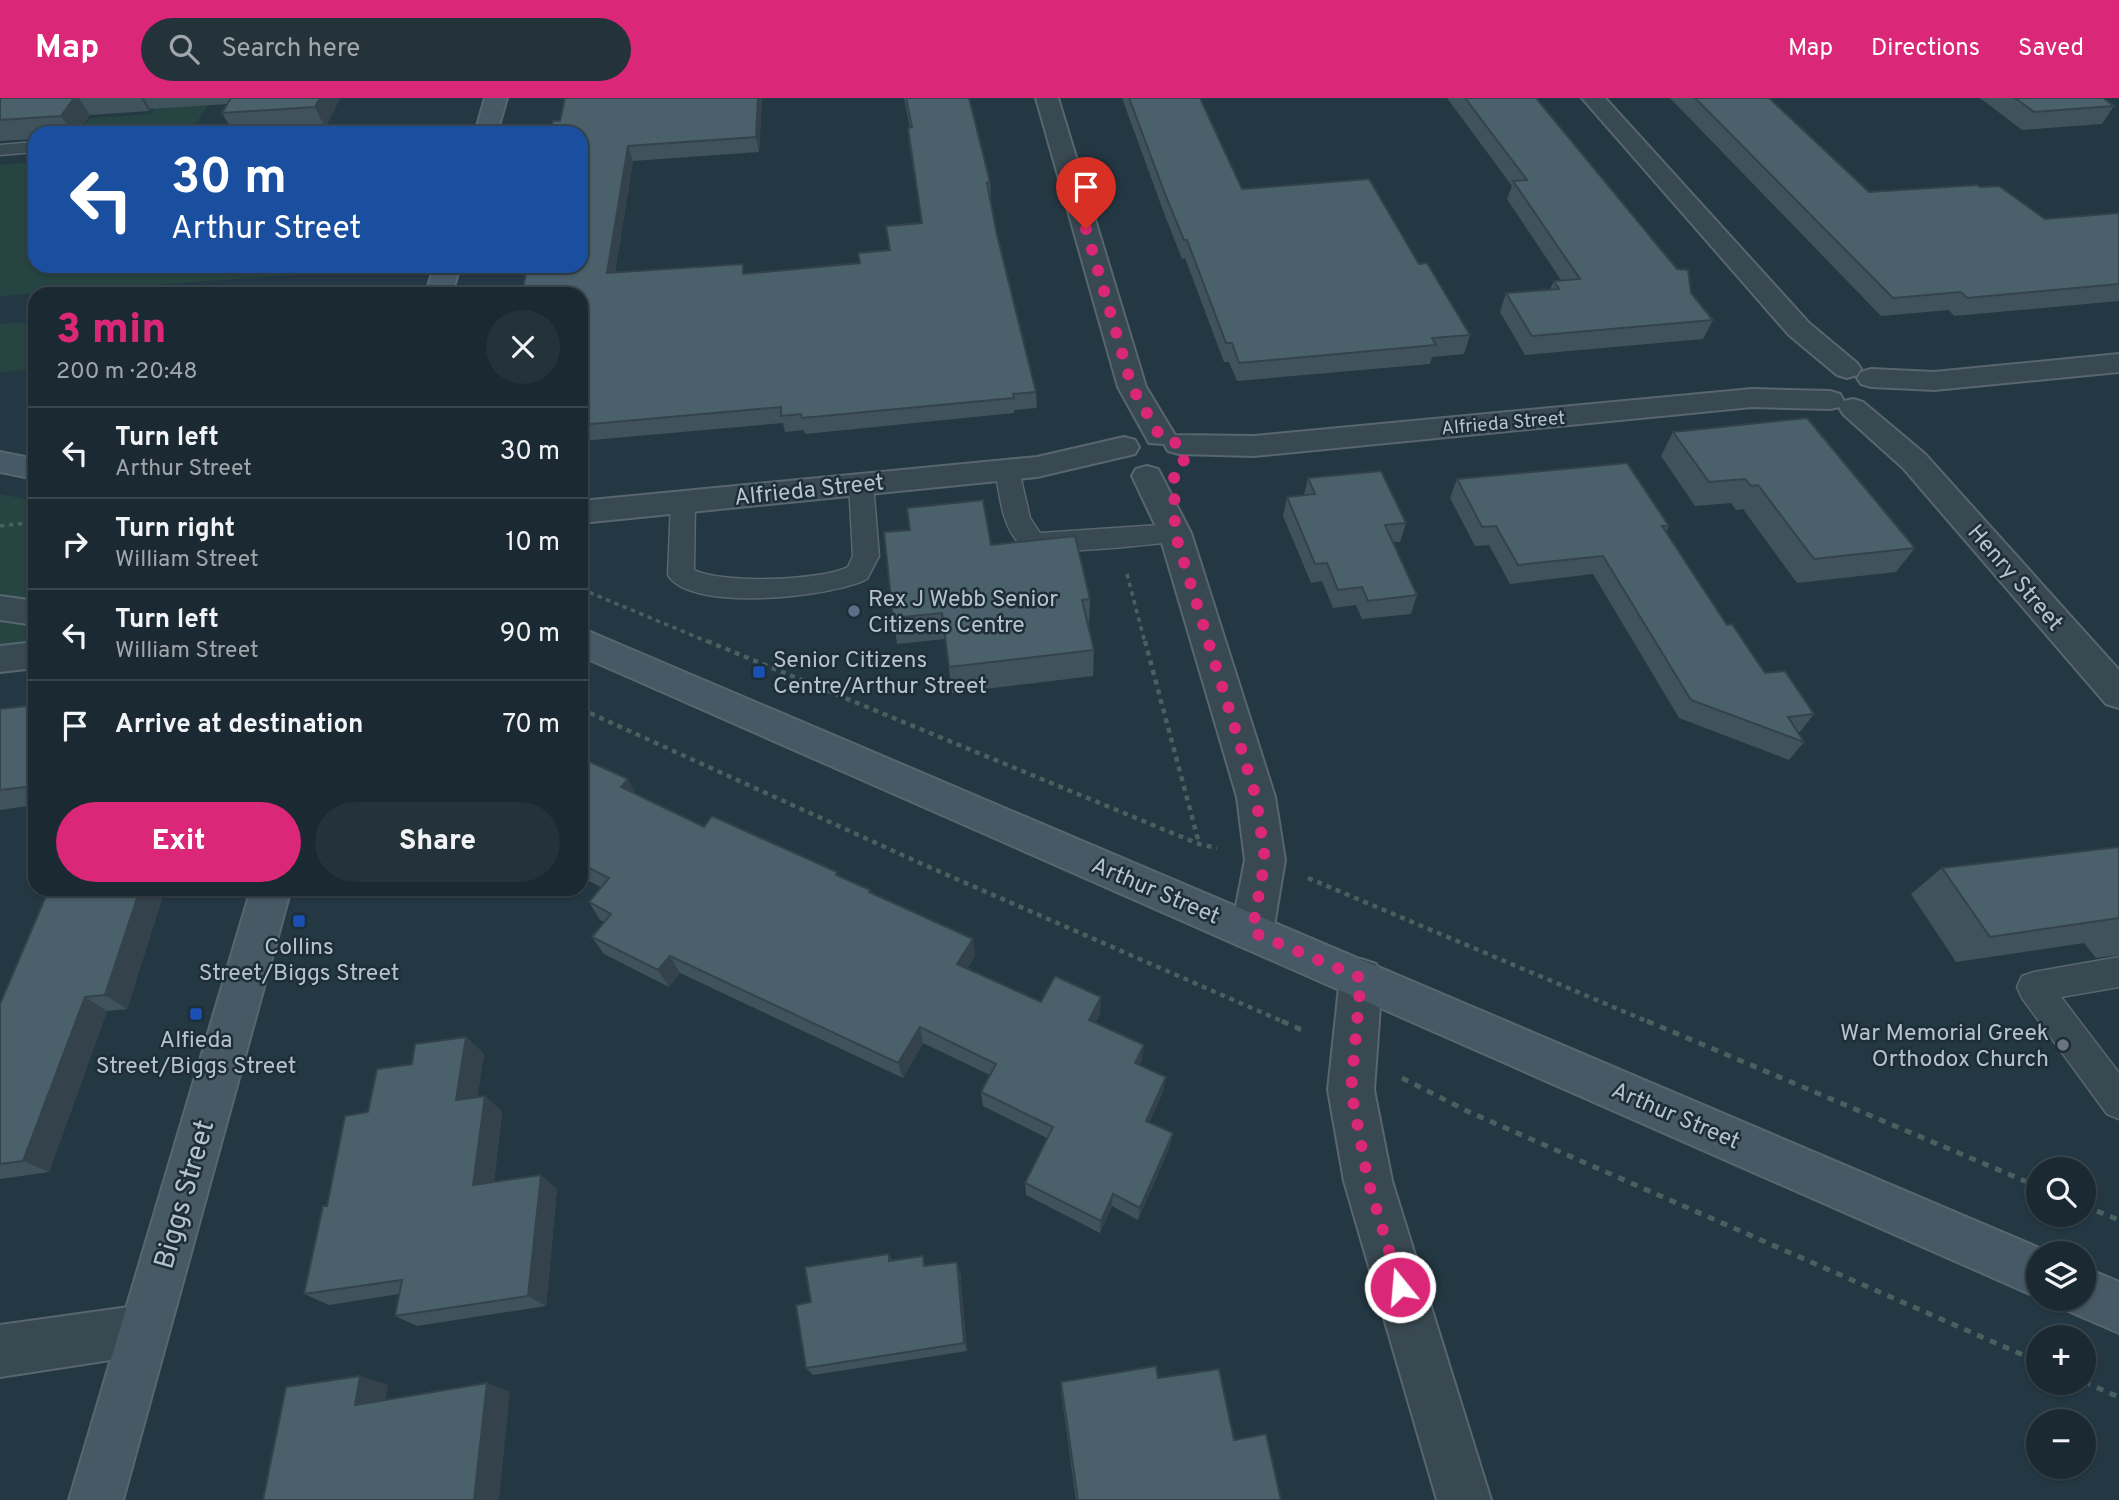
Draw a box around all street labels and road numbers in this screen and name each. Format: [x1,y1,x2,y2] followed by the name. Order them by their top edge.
[1440,407,1566,441] street label: Alfrieda Street
[733,469,886,514] street label: Alfrieda Street
[1960,519,2068,638] street label: Henry Street
[1086,852,1224,932] street label: Arthur Street
[1606,1077,1744,1157] street label: Arthur Street
[147,1116,224,1274] street label: Biggs Street

